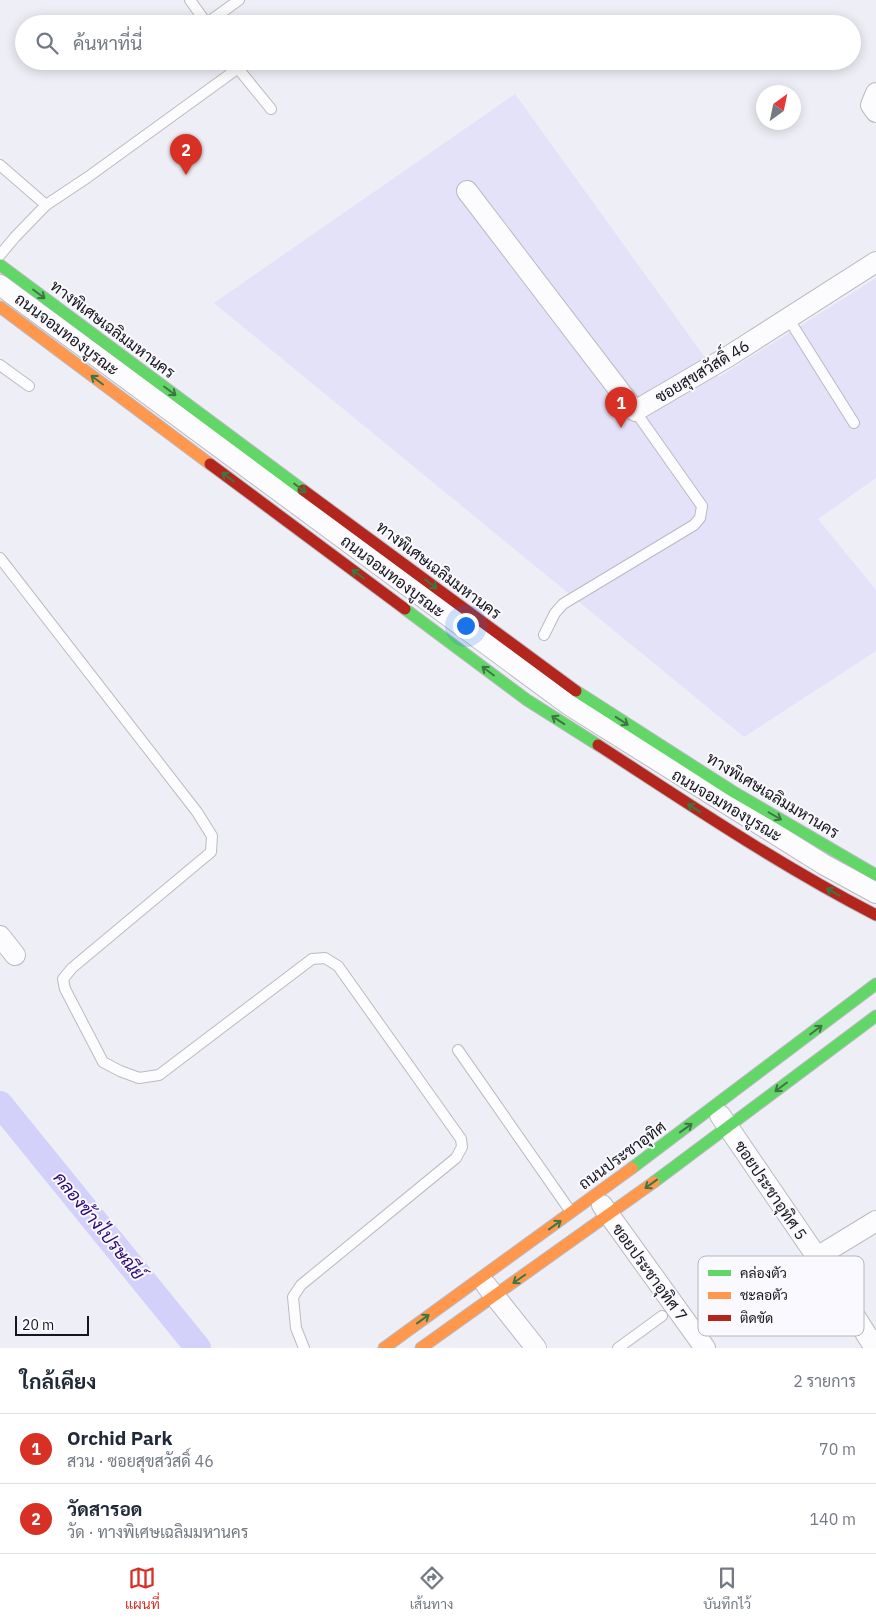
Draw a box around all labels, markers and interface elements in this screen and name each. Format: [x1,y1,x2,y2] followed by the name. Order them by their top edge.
[15,15,861,70] search box
[33,29,61,57] icon: search
[73,31,142,55] text: ค้นหาที่นี่
[756,85,801,130] north arrow
[170,134,202,175] pin: 2
[47,276,180,383] street label: ทางพิเศษเฉลิมมหานคร
[10,288,123,381] street label: ถนนจอมทองบูรณะ
[32,289,46,299] one-way arrow
[649,331,754,409] street label: ซอยสุขสวัสดิ์ 46
[91,374,104,385] one-way arrow
[163,386,177,396] one-way arrow
[605,387,637,428] pin: 1
[222,471,235,482] one-way arrow
[293,482,306,493] one-way arrow
[373,517,506,624] street label: ทางพิเศษเฉลิมมหานคร
[336,530,449,623] street label: ถนนจอมทองบูรณะ
[351,569,365,579] one-way arrow
[424,579,437,590] one-way arrow
[453,613,479,639] your location
[481,666,495,676] one-way arrow
[551,714,565,724] one-way arrow
[615,716,629,726] one-way arrow
[703,748,843,843] street label: ทางพิเศษเฉลิมมหานคร
[667,764,786,847] street label: ถนนจอมทองบูรณะ
[688,802,702,812] one-way arrow
[767,811,782,821] one-way arrow
[827,887,841,897] one-way arrow
[809,1025,823,1035] one-way arrow
[774,1082,788,1092] one-way arrow
[574,1117,671,1195] street label: ถนนประชาอุทิศ
[679,1123,693,1133] one-way arrow
[729,1137,812,1245] street label: ซอยประชาอุทิศ 5
[49,1166,153,1287] water label: คลองข้างไปรษณีย์
[644,1179,658,1189] one-way arrow
[606,1219,692,1326] street label: ซอยประชาอุทิศ 7
[548,1220,562,1230] one-way arrow
[698,1256,864,1336] legend
[740,1264,787,1282] text: คล่องตัว
[512,1274,526,1284] one-way arrow
[740,1286,788,1304] text: ชะลอตัว
[740,1309,773,1327] text: ติดขัด
[15,1313,89,1336] scale bar
[416,1314,430,1324] one-way arrow
[22,1316,54,1334] text: 20 m
[20,1367,96,1395] text: ใกล้เคียง
[793,1371,856,1391] text: 2 รายการ
[67,1426,172,1450] text: Orchid Park
[31,1439,41,1459] text: 1
[819,1439,856,1459] text: 70 m
[67,1451,214,1471] text: สวน · ซอยสุขสวัสดิ์ 46
[67,1497,142,1521] text: วัดสารอด
[31,1509,41,1529] text: 2
[809,1509,856,1529] text: 140 m
[67,1522,248,1542] text: วัด · ทางพิเศษเฉลิมมหานคร
[125,1564,160,1613] tab: แผนที่
[410,1564,453,1613] tab: เส้นทาง
[703,1564,751,1613] tab: บันทึกไว้

